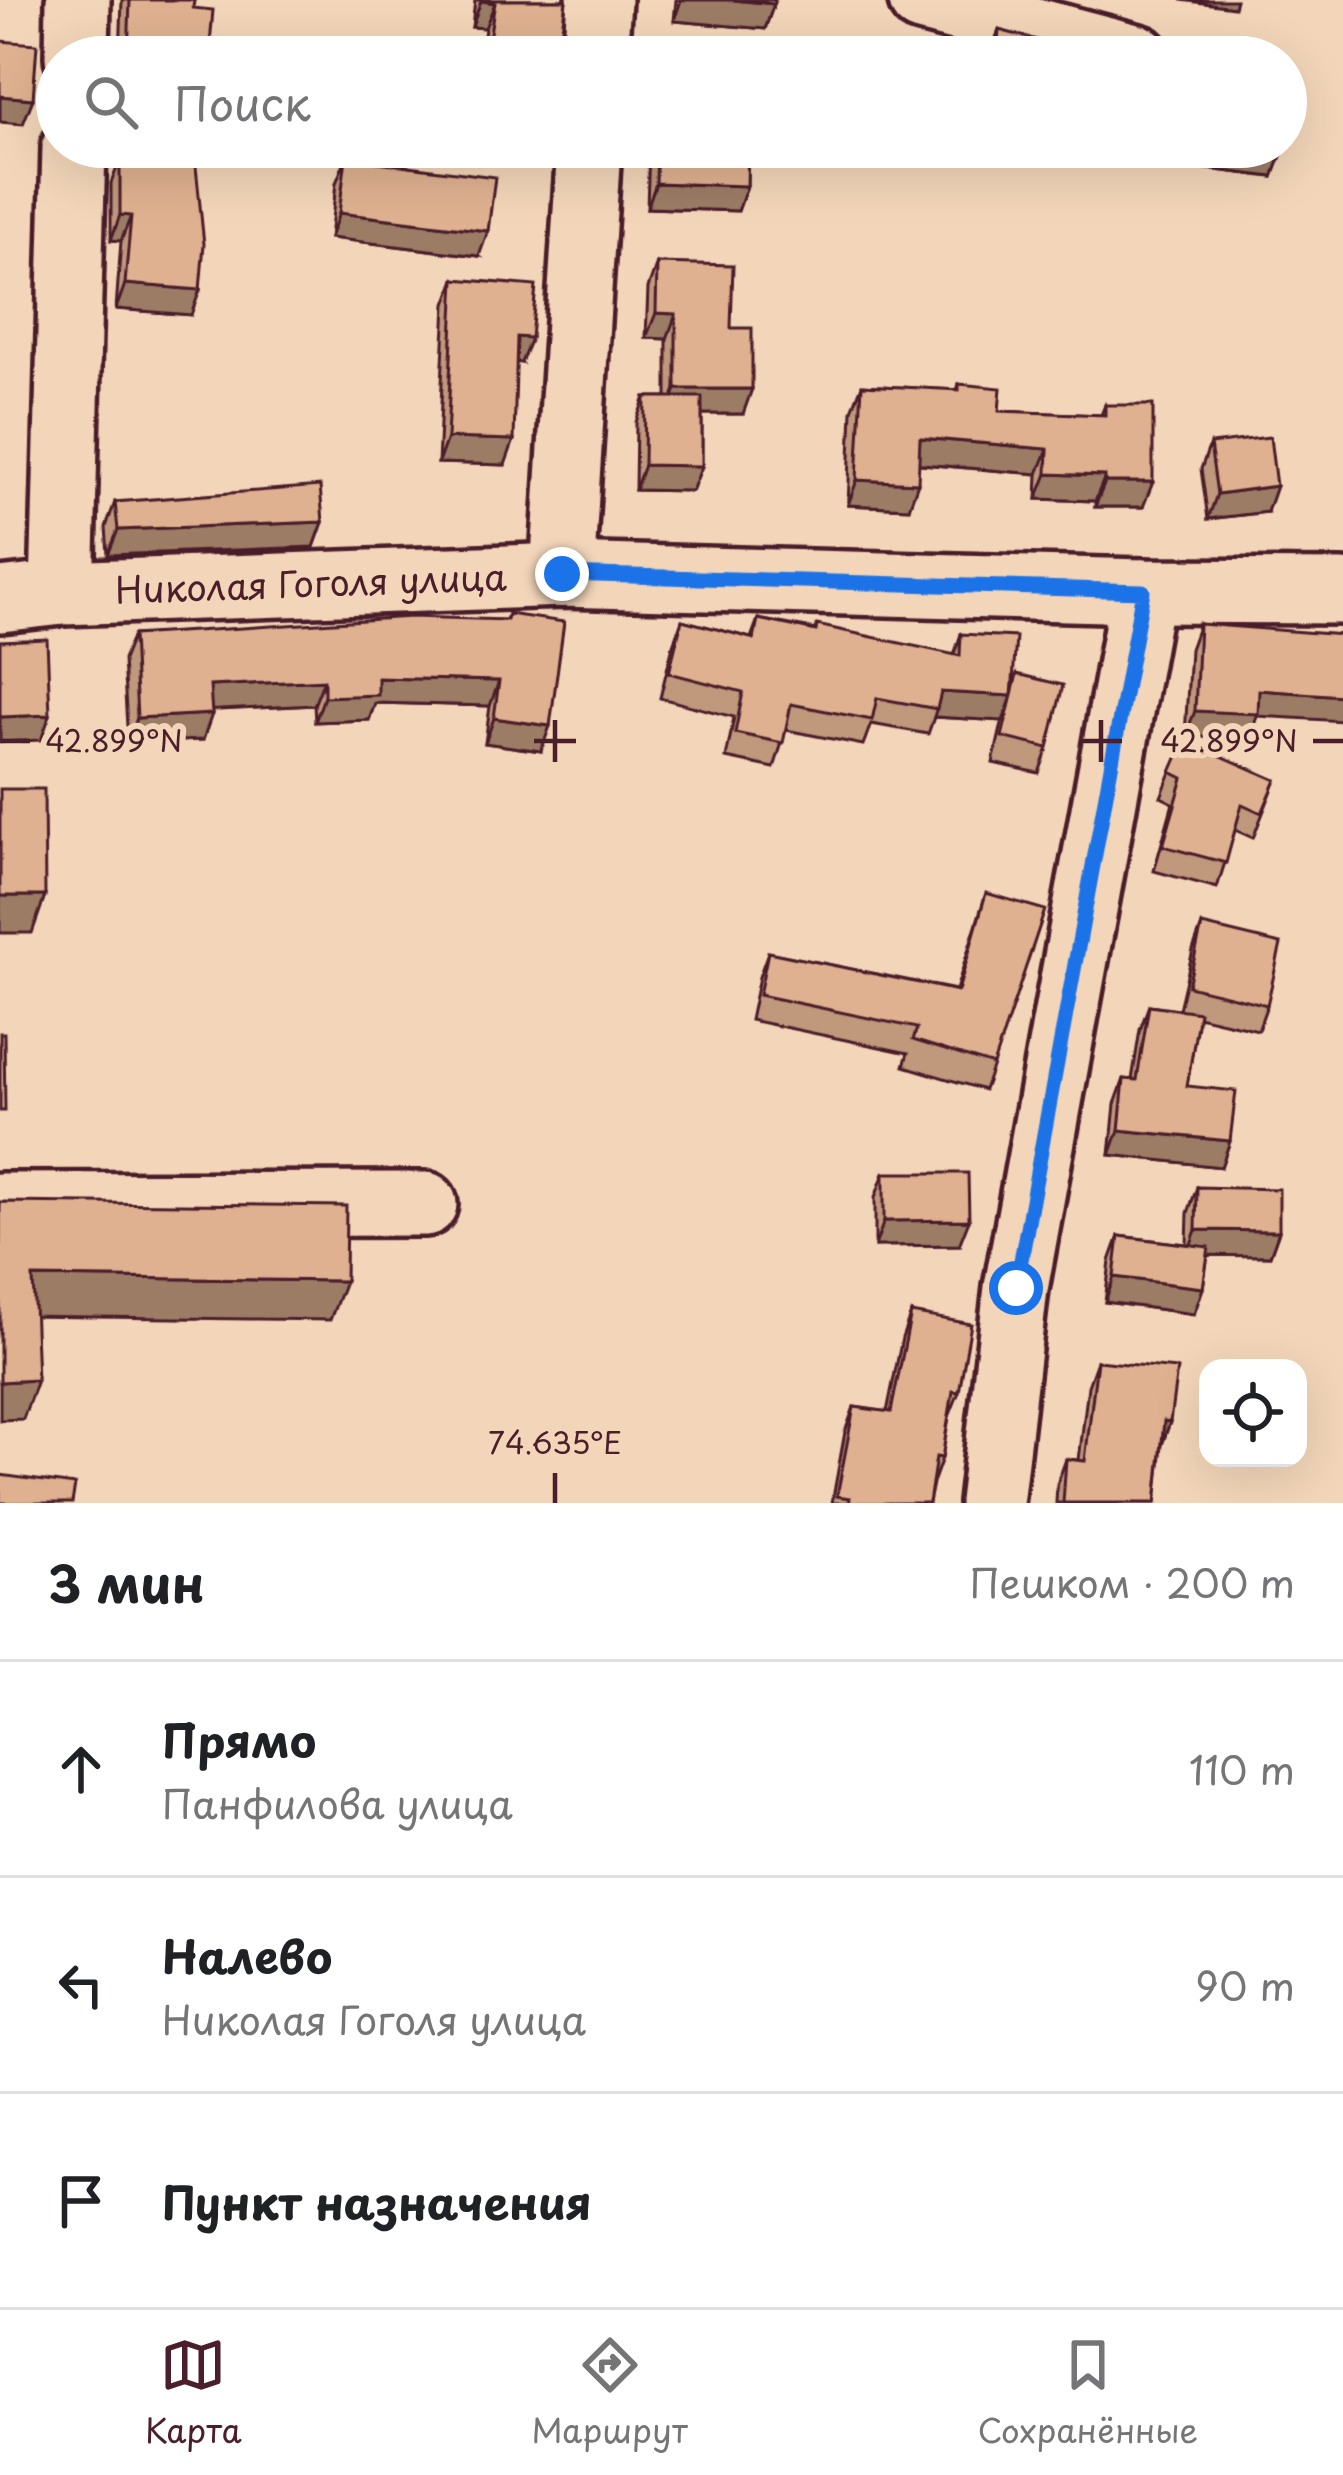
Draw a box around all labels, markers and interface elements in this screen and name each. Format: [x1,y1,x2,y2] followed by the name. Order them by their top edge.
[36,36,1307,168] search box
[174,68,311,136] text: Поиск
[78,69,144,135] icon: search
[535,547,589,601] route end
[114,548,508,616] street label: Николая Гоголя улица
[45,717,183,762] text: 42.899°N
[1160,717,1298,762] text: 42.899°N
[989,1261,1043,1315] route start
[1199,1359,1307,1467] map controls
[1199,1359,1307,1467] button: locate
[488,1419,622,1464] text: 74.635°E
[48,1543,205,1620] text: 3 мин
[969,1552,1295,1611] text: Пешком · 200 m
[162,1705,316,1773] text: Прямо
[48,1736,114,1802] icon: ahead
[1189,1739,1295,1798] text: 110 m
[162,1773,513,1832] text: Панфилова улица
[162,1921,332,1989] text: Налево
[48,1952,114,2018] icon: left
[1195,1955,1295,2014] text: 90 m
[162,1989,586,2048] text: Николая Гоголя улица
[162,2167,592,2235] text: Пункт назначения
[48,2168,114,2234] icon: arrive
[145,2332,242,2454] tab: Карта
[532,2332,688,2454] tab: Маршрут
[977,2332,1198,2454] tab: Сохранённые

